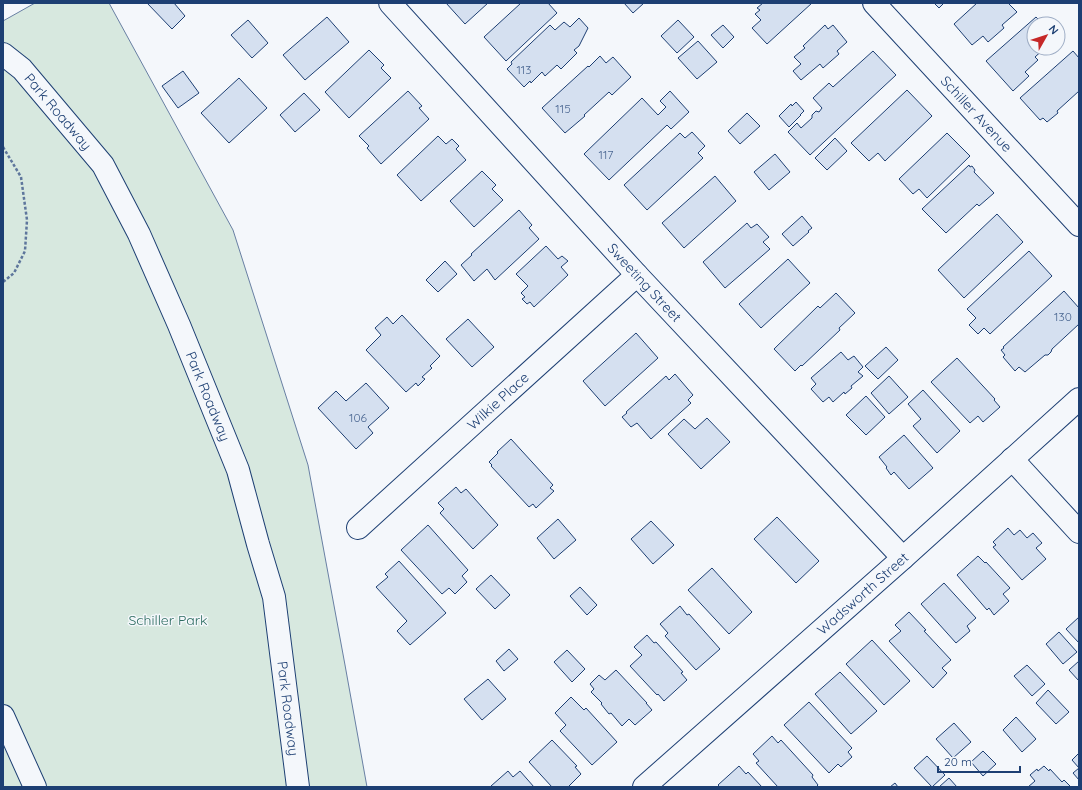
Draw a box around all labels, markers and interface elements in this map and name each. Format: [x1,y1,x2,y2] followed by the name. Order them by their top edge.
[1026,16,1066,56] north arrow
[1046,22,1062,37] text: N
[516,62,532,77] house number: 113
[20,69,96,154] street label: Park Roadway
[937,72,1016,156] street label: Schiller Avenue
[555,101,571,116] house number: 115
[598,147,614,162] house number: 117
[604,239,686,326] street label: Sweeting Street
[1054,309,1072,324] house number: 130
[182,349,234,444] street label: Park Roadway
[463,368,533,434] street label: Wilkie Place
[349,410,368,425] house number: 106
[813,548,912,639] street label: Wadsworth Street
[128,611,208,629] park label: Schiller Park
[273,660,303,757] street label: Park Roadway
[938,748,1020,774] scale bar
[944,754,972,769] text: 20 m

